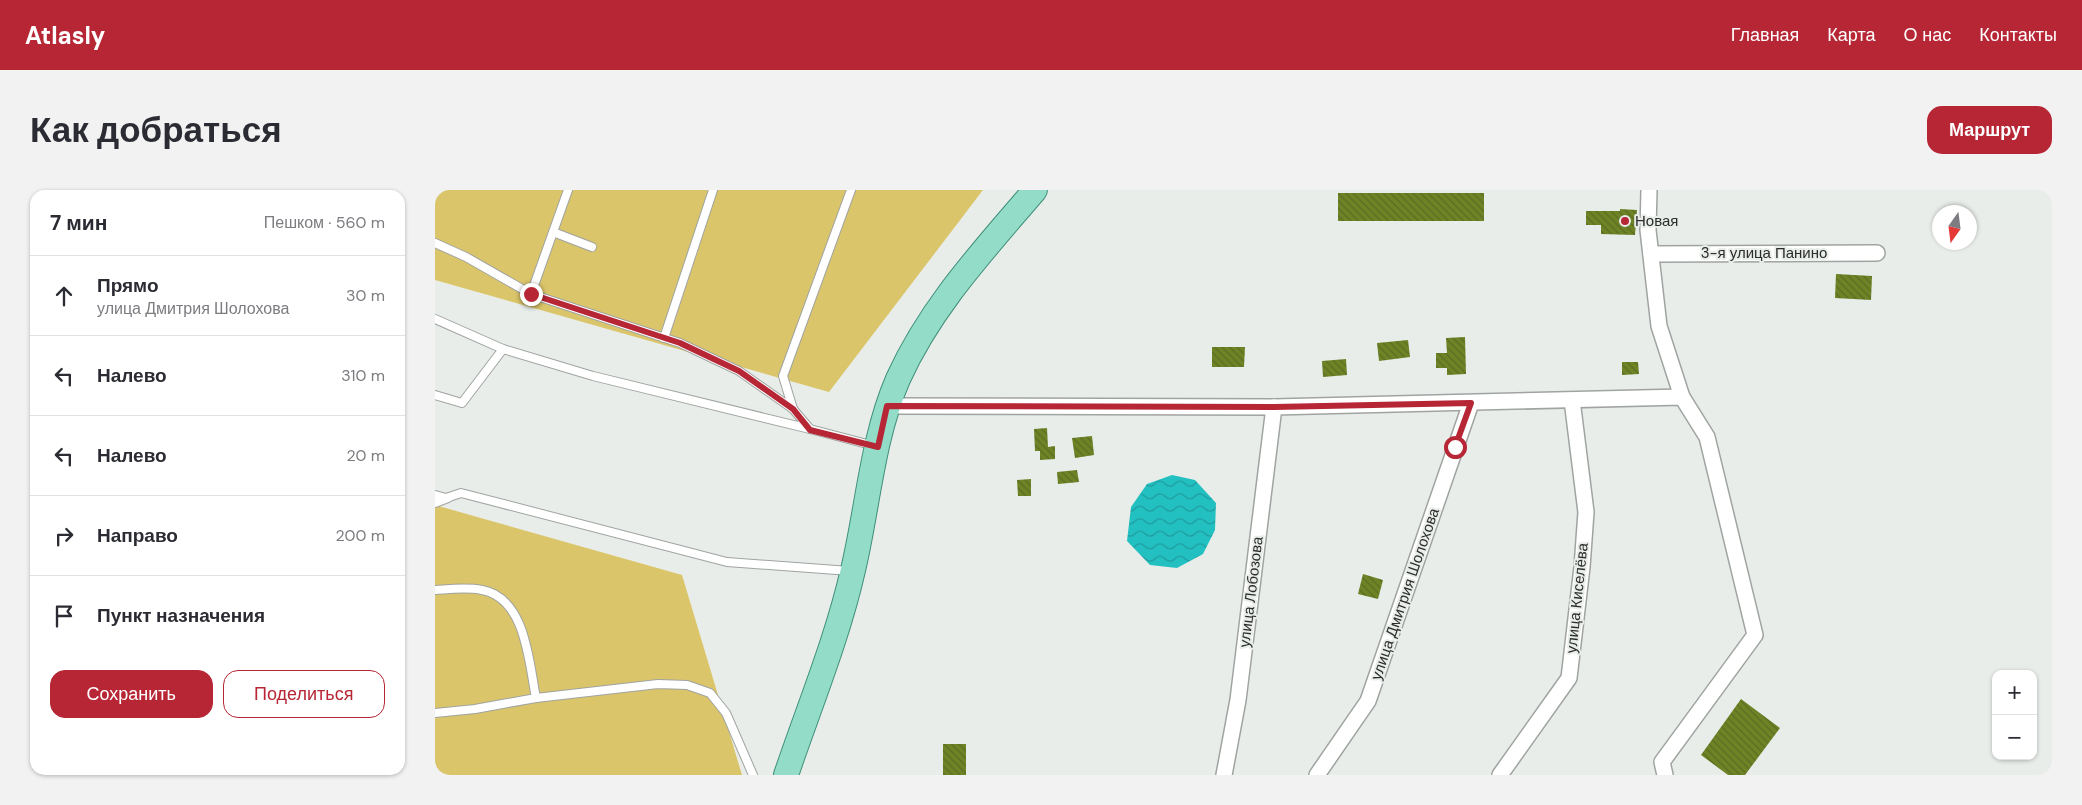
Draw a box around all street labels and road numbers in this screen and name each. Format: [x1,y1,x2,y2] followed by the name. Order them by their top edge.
[1701,243,1827,263] street label: 3-я улица Панино
[1366,505,1444,683] street label: улица Дмитрия Шолохова
[1234,535,1268,648] street label: улица Лобозова
[1561,541,1593,654] street label: улица Киселёва

